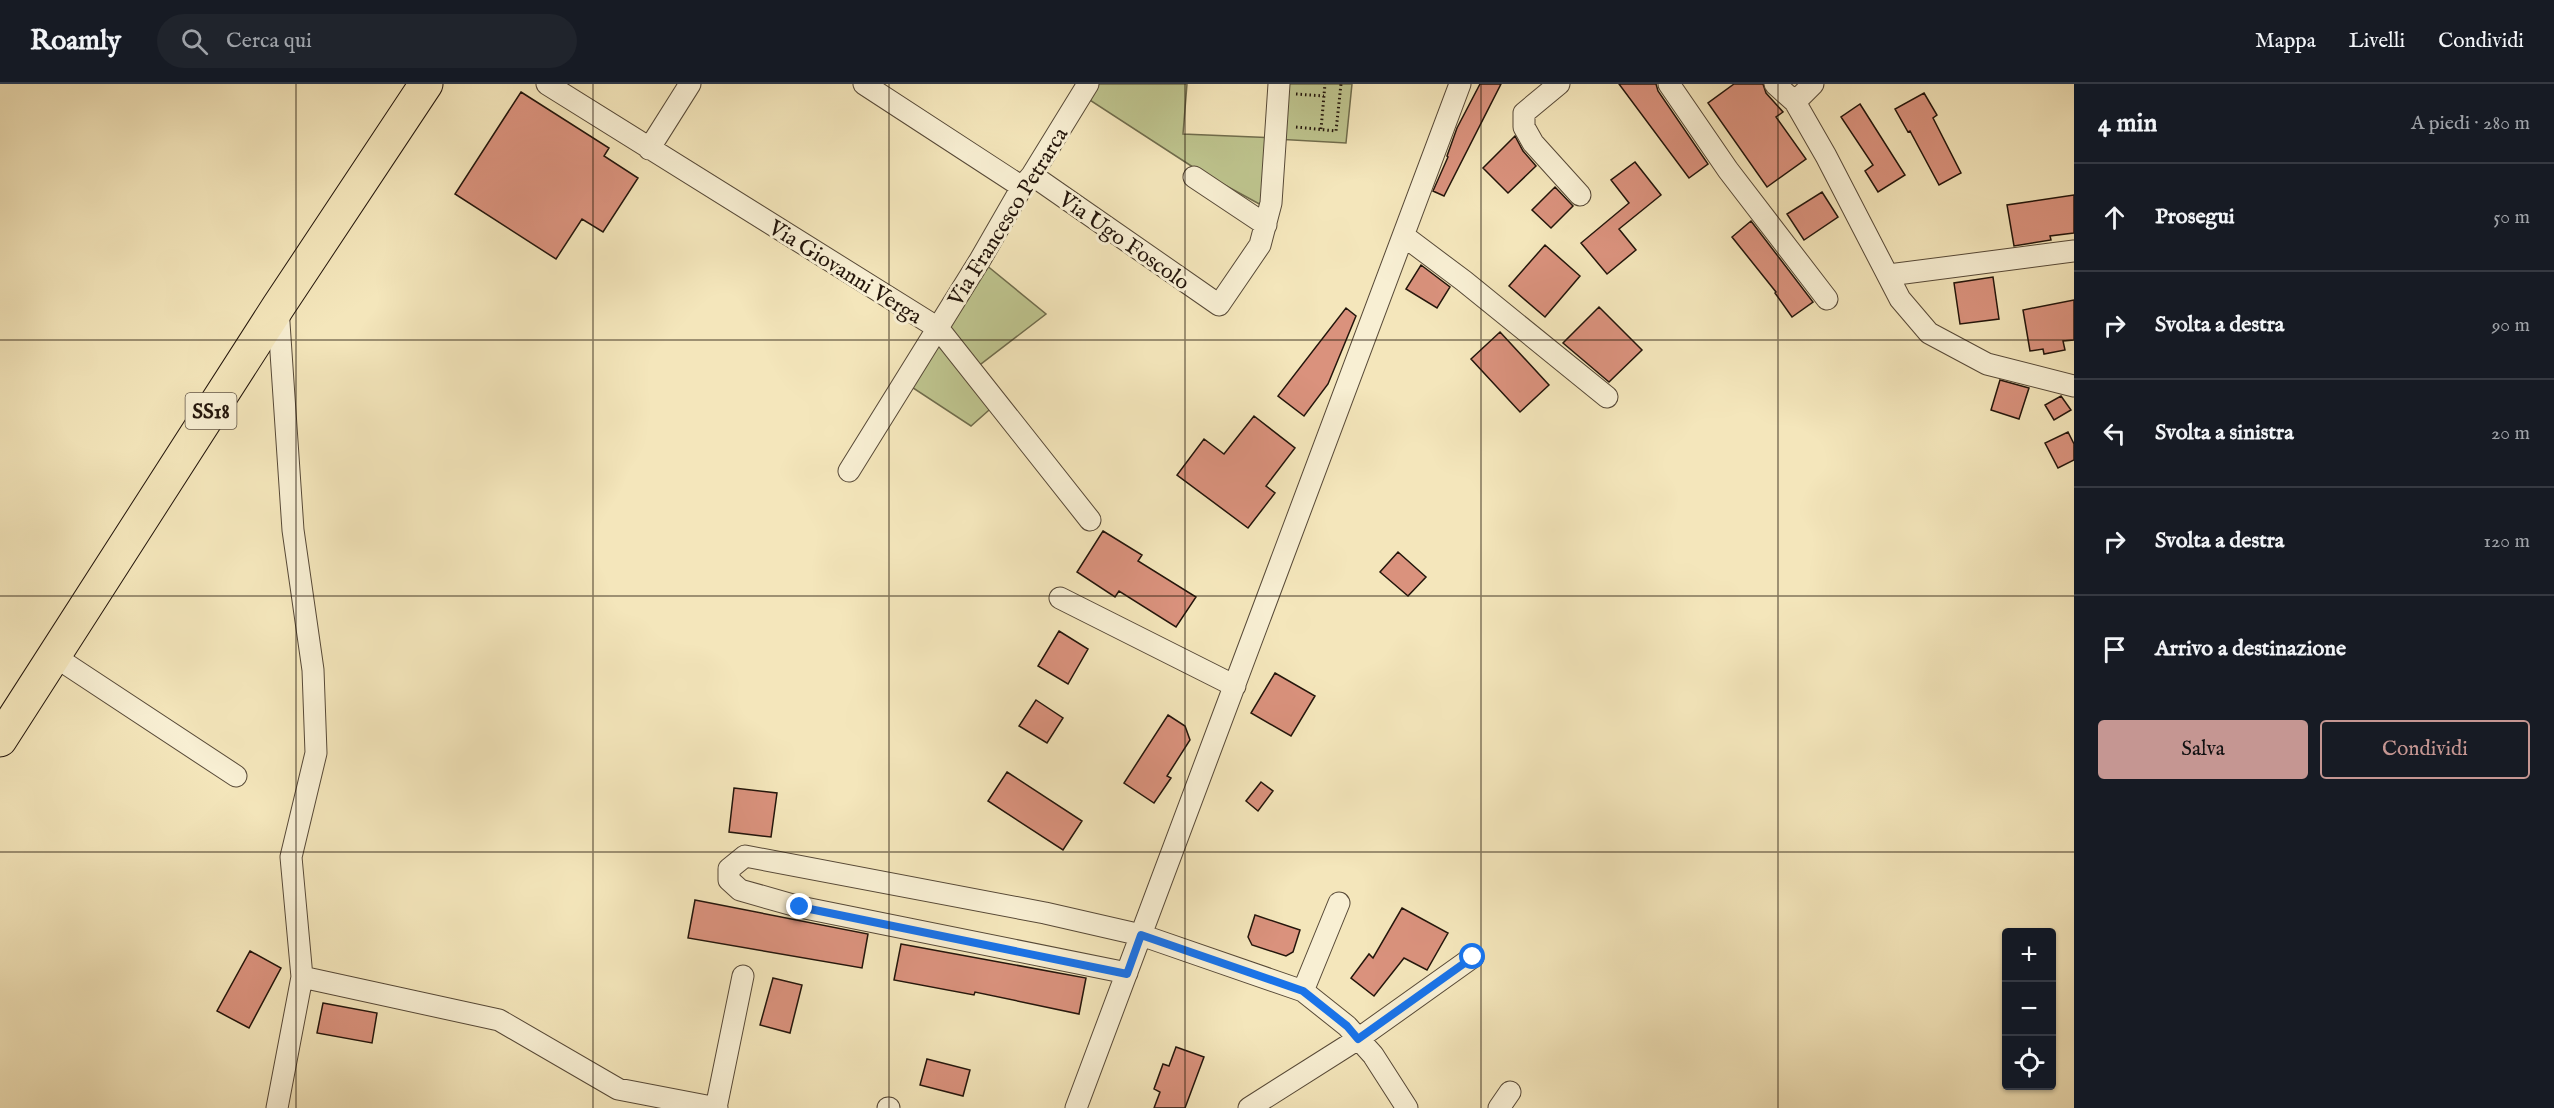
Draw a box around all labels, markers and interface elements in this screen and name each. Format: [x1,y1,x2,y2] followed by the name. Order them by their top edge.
[157,14,577,68] search box
[30,24,121,59] text: Roamly
[178,25,211,58] icon: search
[226,27,312,55] text: Cerca qui
[2255,28,2316,55] text: Mappa
[2349,28,2405,55] text: Livelli
[2438,28,2524,55] text: Condividi
[2098,107,2157,140] text: 4 min
[2411,111,2530,136] text: A piedi · 280 m
[942,122,1075,313] street label: Via Francesco Petrarca
[1052,186,1195,297] street label: Via Ugo Foscolo
[2098,201,2131,234] icon: ahead
[2155,203,2235,231] text: Prosegui
[2493,205,2530,230] text: 50 m
[762,214,927,331] street label: Via Giovanni Verga
[2098,309,2131,342] icon: right
[2155,311,2284,339] text: Svolta a destra
[2492,313,2530,338] text: 90 m
[186,393,236,429] road number: SS18
[2098,417,2131,450] icon: left
[2155,419,2294,447] text: Svolta a sinistra
[2491,421,2530,446] text: 20 m
[2098,525,2131,558] icon: right
[2155,527,2284,555] text: Svolta a destra
[2484,529,2530,554] text: 120 m
[2098,633,2131,666] icon: arrive
[2155,635,2346,663] text: Arrivo a destinazione
[2098,720,2308,779] button: Salva
[2320,720,2530,779] button: Condividi
[786,893,812,919] route end
[2002,928,2056,1090] map controls
[2002,928,2056,982] button: +
[1459,943,1485,969] route start
[2002,982,2056,1036] button: −
[2002,1036,2056,1090] button: locate

